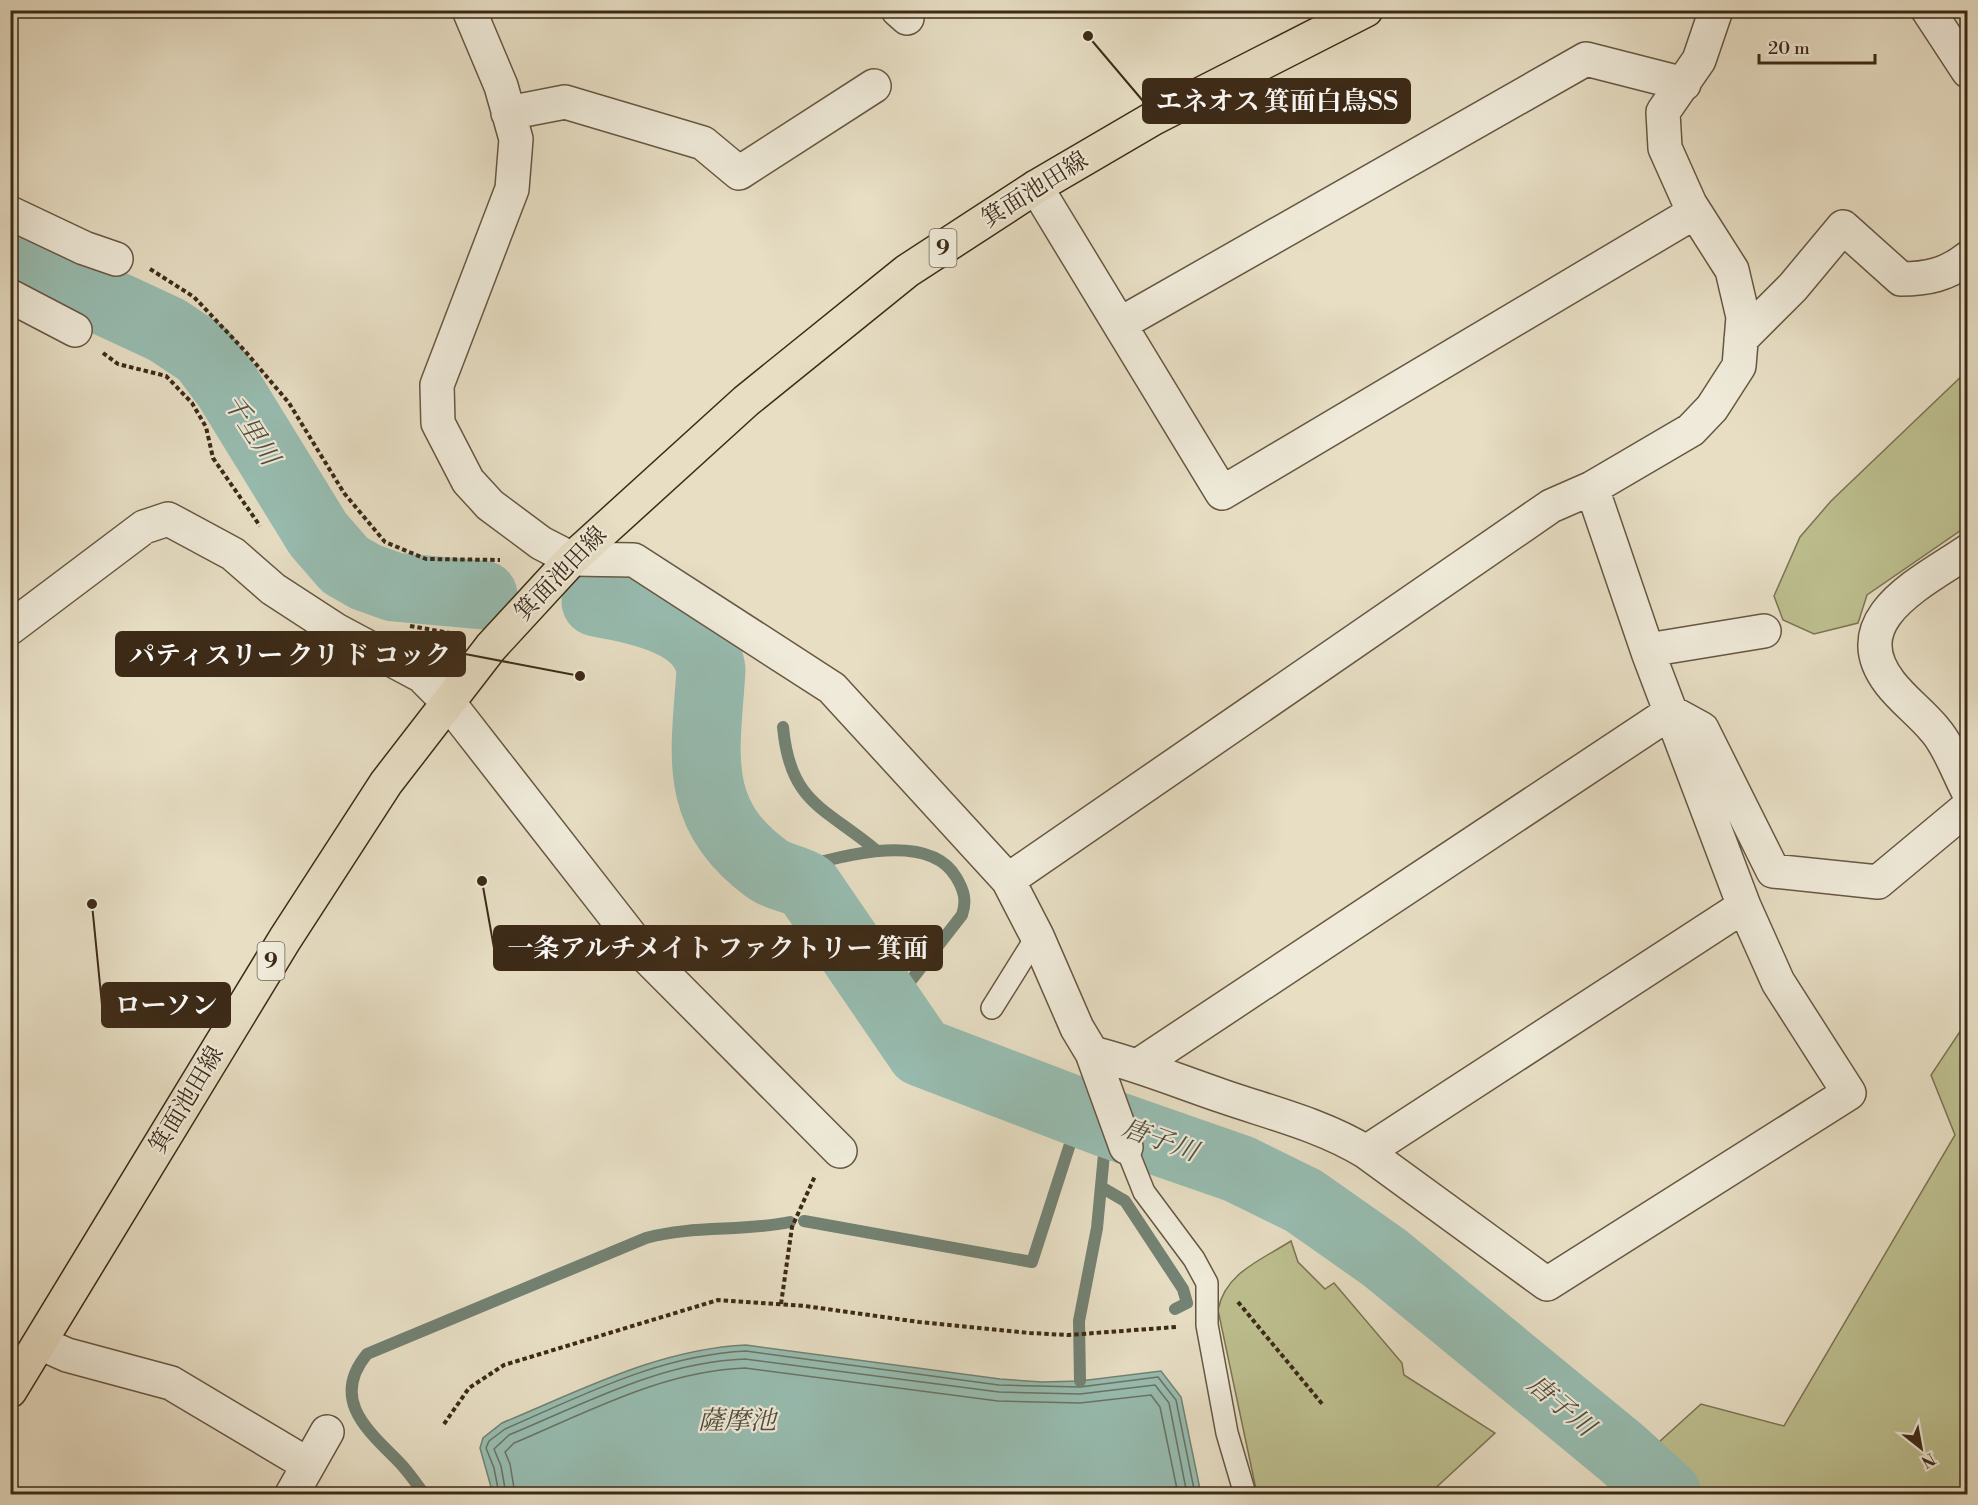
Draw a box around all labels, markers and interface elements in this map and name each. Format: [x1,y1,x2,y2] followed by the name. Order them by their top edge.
[1759,27,1874,65] scale bar
[1768,37,1810,60] text: 20 m
[1143,79,1410,123] callout: エネオス 箕面白鳥SS
[1156,86,1398,118] text: エネオス 箕面白鳥SS
[976,145,1094,235] street label: 箕面池田線
[930,229,956,267] road number: 9
[216,389,287,474] water label: 千里川
[509,520,613,628] street label: 箕面池田線
[116,632,465,676] callout: パティスリー クリ ド コック
[129,640,451,672] text: パティスリー クリ ド コック
[494,926,942,970] callout: 一条アルチメイト ファクトリー 箕面
[507,933,929,965] text: 一条アルチメイト ファクトリー 箕面
[258,942,284,980] road number: 9
[102,983,230,1027] callout: ローソン
[115,990,217,1022] text: ローソン
[143,1041,231,1159] street label: 箕面池田線
[1118,1112,1205,1169] water label: 唐子川
[1521,1369,1603,1445] water label: 唐子川
[698,1405,779,1437] water label: 薩摩池
[1891,1418,1951,1478] north arrow
[1917,1448,1939,1472] text: N

